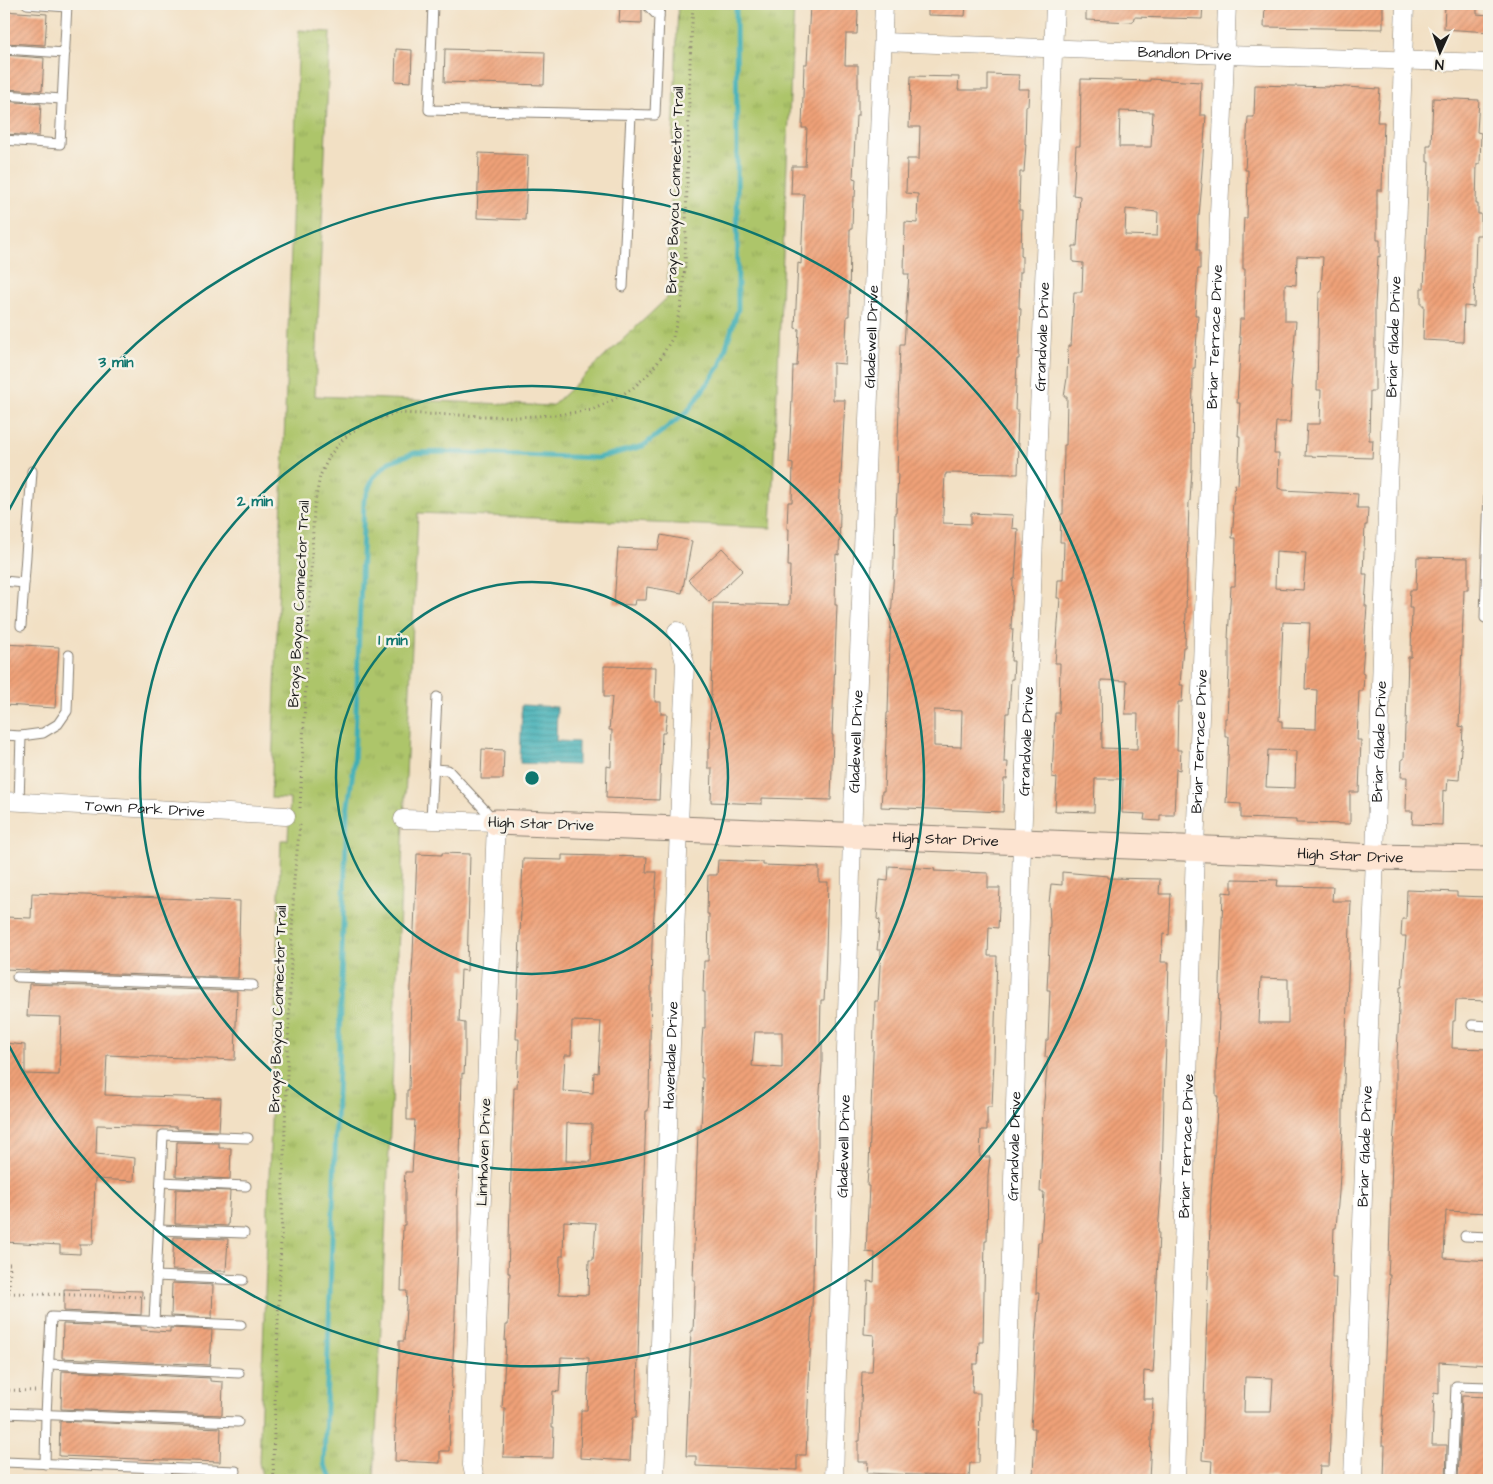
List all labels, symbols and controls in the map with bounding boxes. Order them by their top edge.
north arrow [1416,28,1466,78]
street label: Bandlon Drive [1137,41,1232,66]
text: N [1434,54,1444,74]
street label: Brays Bayou Connector Trail [661,86,690,294]
street label: Briar Terrace Drive [1201,264,1228,409]
street label: Briar Glade Drive [1381,276,1406,398]
street label: Grandvale Drive [1029,281,1055,392]
street label: Gladewell Drive [859,285,884,389]
text: 3 min [97,352,134,373]
text: 2 min [236,491,274,512]
street label: Brays Bayou Connector Trail [283,500,316,708]
text: 1 min [378,630,408,651]
street label: Briar Terrace Drive [1186,669,1212,814]
street label: Briar Glade Drive [1366,680,1392,803]
street label: Grandvale Drive [1013,686,1039,796]
street label: Gladewell Drive [843,689,868,793]
centre of rings [523,769,541,787]
street label: Town Park Drive [84,795,205,822]
street label: High Star Drive [487,812,594,837]
street label: High Star Drive [892,827,999,852]
street label: High Star Drive [1297,842,1404,868]
street label: Brays Bayou Connector Trail [264,905,293,1113]
street label: Havendale Drive [658,1001,683,1110]
street label: Briar Terrace Drive [1173,1074,1199,1219]
street label: Briar Glade Drive [1352,1085,1377,1207]
street label: Grandvale Drive [1002,1091,1026,1201]
street label: Gladewell Drive [831,1094,855,1198]
street label: Linnhaven Drive [472,1098,496,1206]

